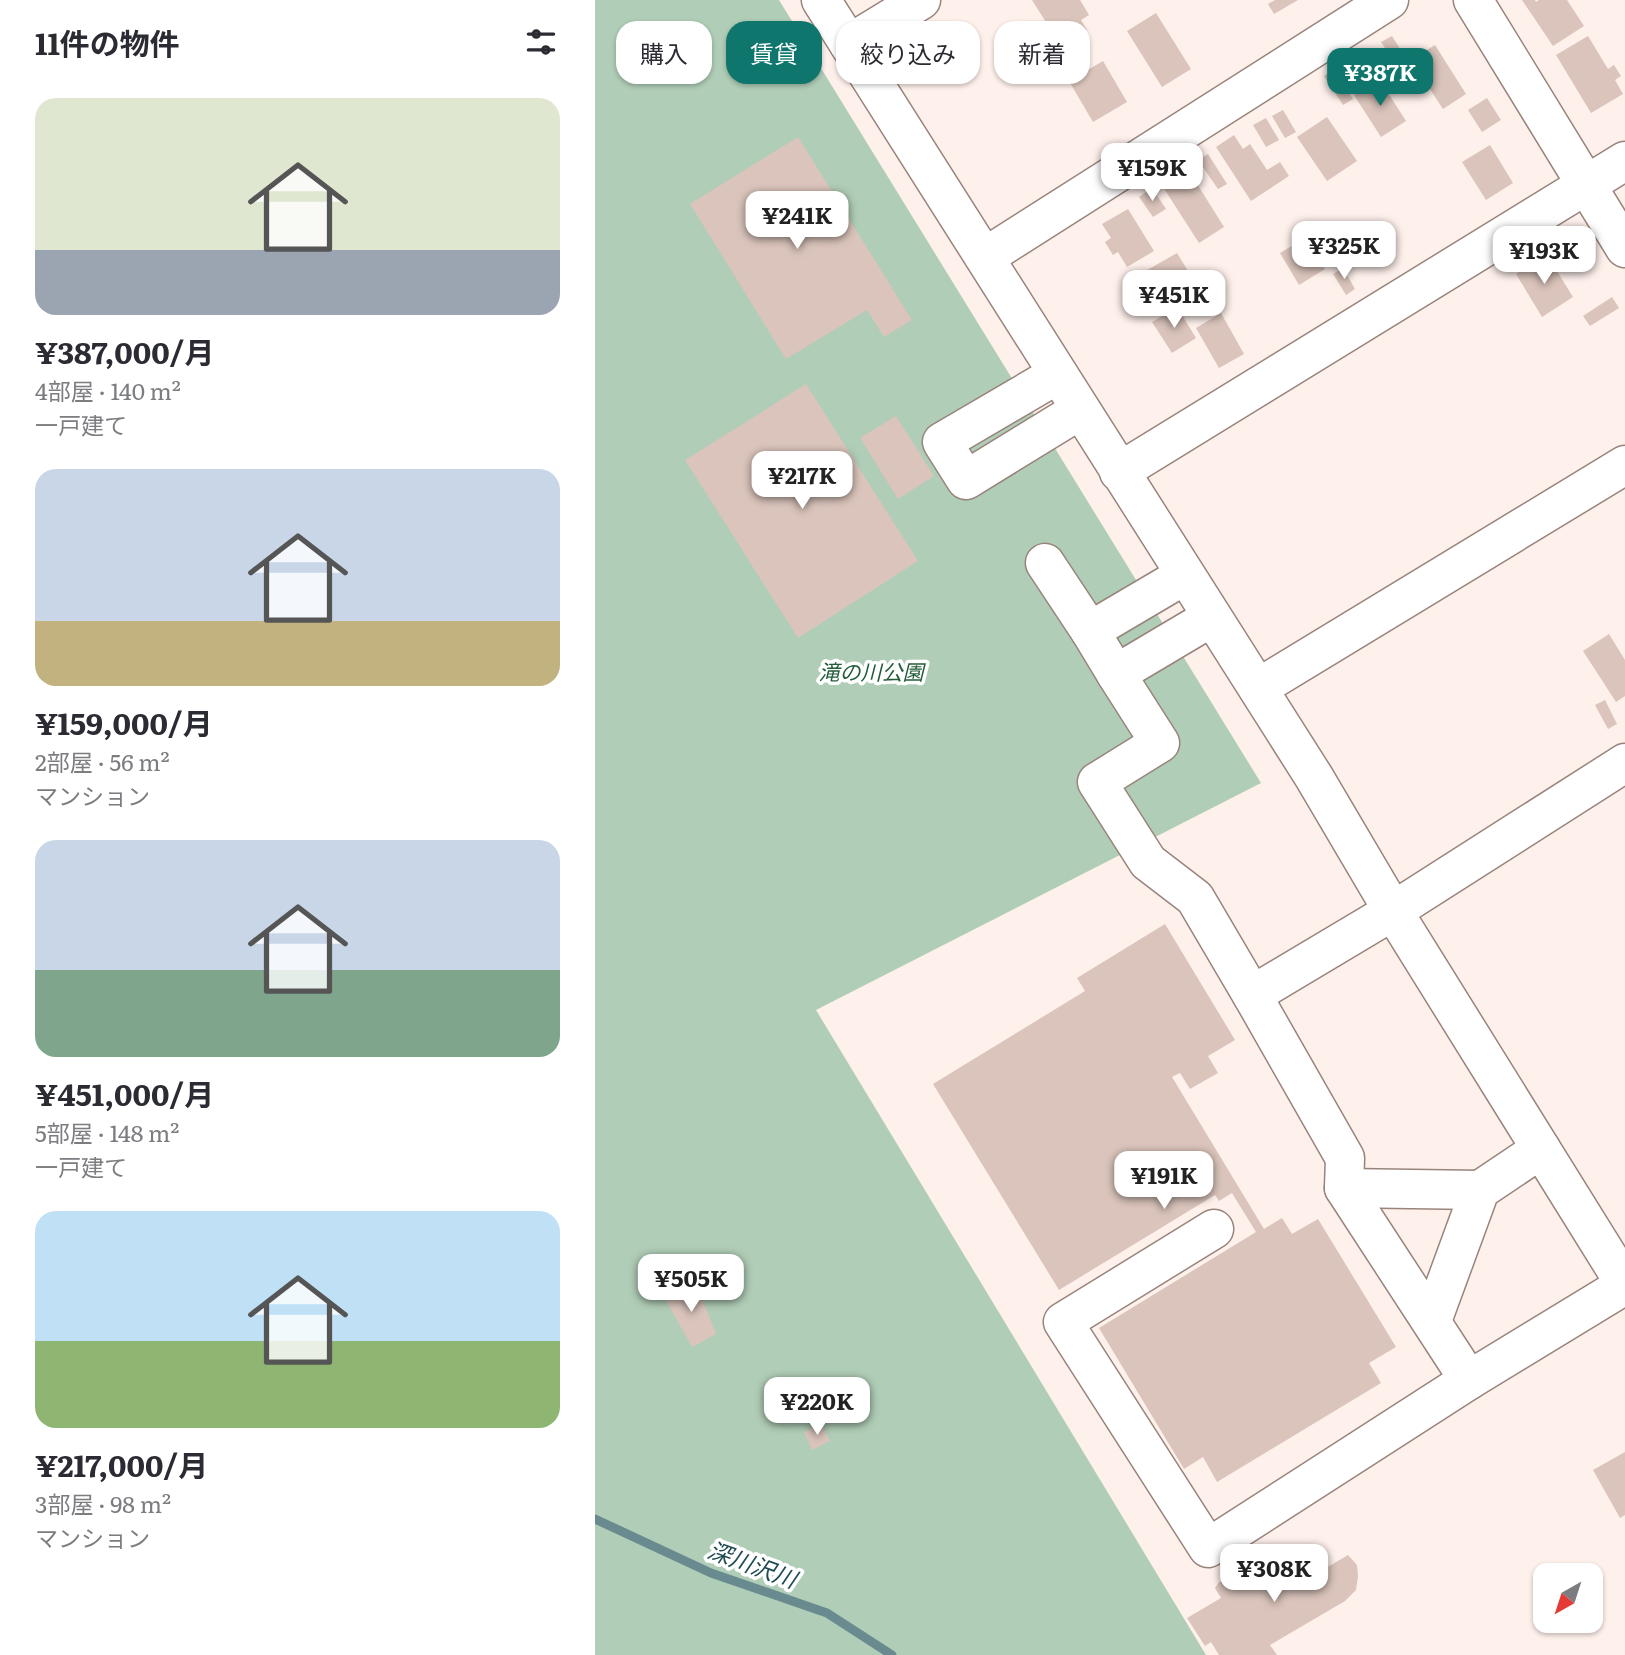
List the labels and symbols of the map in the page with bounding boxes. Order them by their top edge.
pin: ¥387K [1331,48,1429,108]
pin: ¥159K [1103,144,1201,203]
pin: ¥241K [748,191,846,251]
pin: ¥325K [1295,222,1393,281]
pin: ¥193K [1495,226,1593,286]
pin: ¥451K [1125,270,1223,330]
pin: ¥217K [753,452,851,511]
park label: 滝の川公園 [819,655,926,686]
pin: ¥191K [1115,1152,1213,1211]
pin: ¥505K [642,1254,740,1314]
pin: ¥220K [768,1378,866,1437]
water label: 深川沢川 [704,1531,805,1596]
pin: ¥308K [1225,1544,1323,1604]
north arrow [1533,1563,1603,1633]

